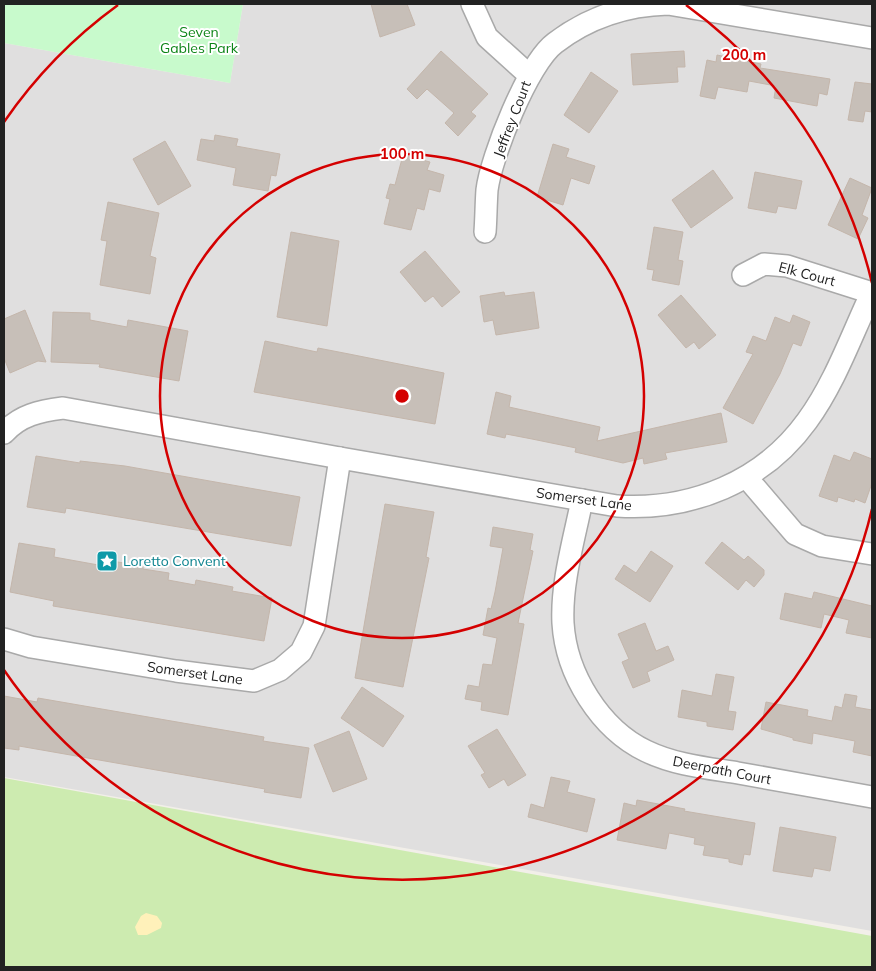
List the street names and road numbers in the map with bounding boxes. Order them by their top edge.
street label: Jeffrey Court [489,78,535,160]
street label: Elk Court [777,258,837,290]
street label: Somerset Lane [535,483,633,515]
street label: Somerset Lane [146,657,244,689]
street label: Deerpath Court [671,752,773,788]

